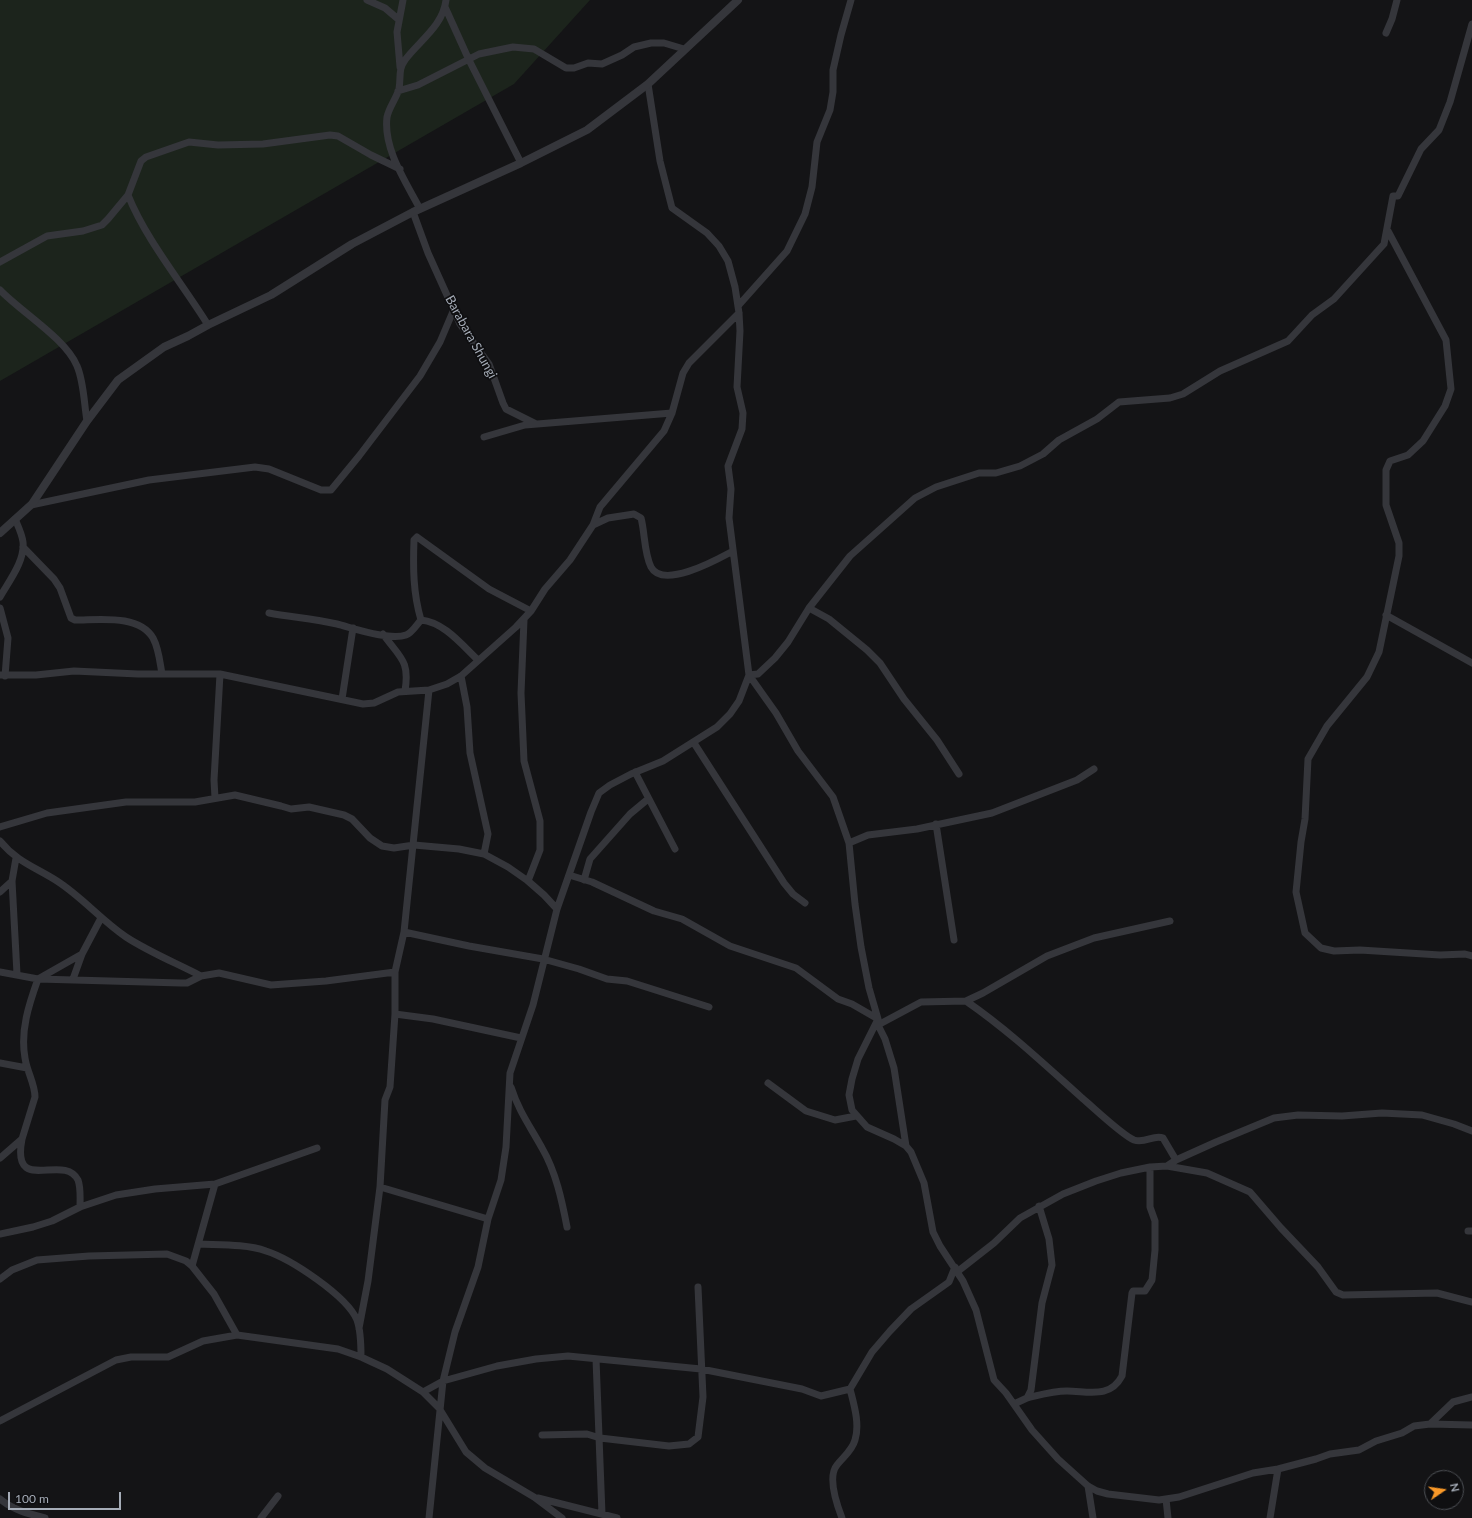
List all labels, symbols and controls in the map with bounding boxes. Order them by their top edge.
street label: Barabara Shungi [442,293,500,381]
north arrow [1424,1470,1464,1510]
text: N [1448,1482,1462,1493]
scale bar [10,1484,123,1510]
text: 100 m [15,1491,49,1506]

